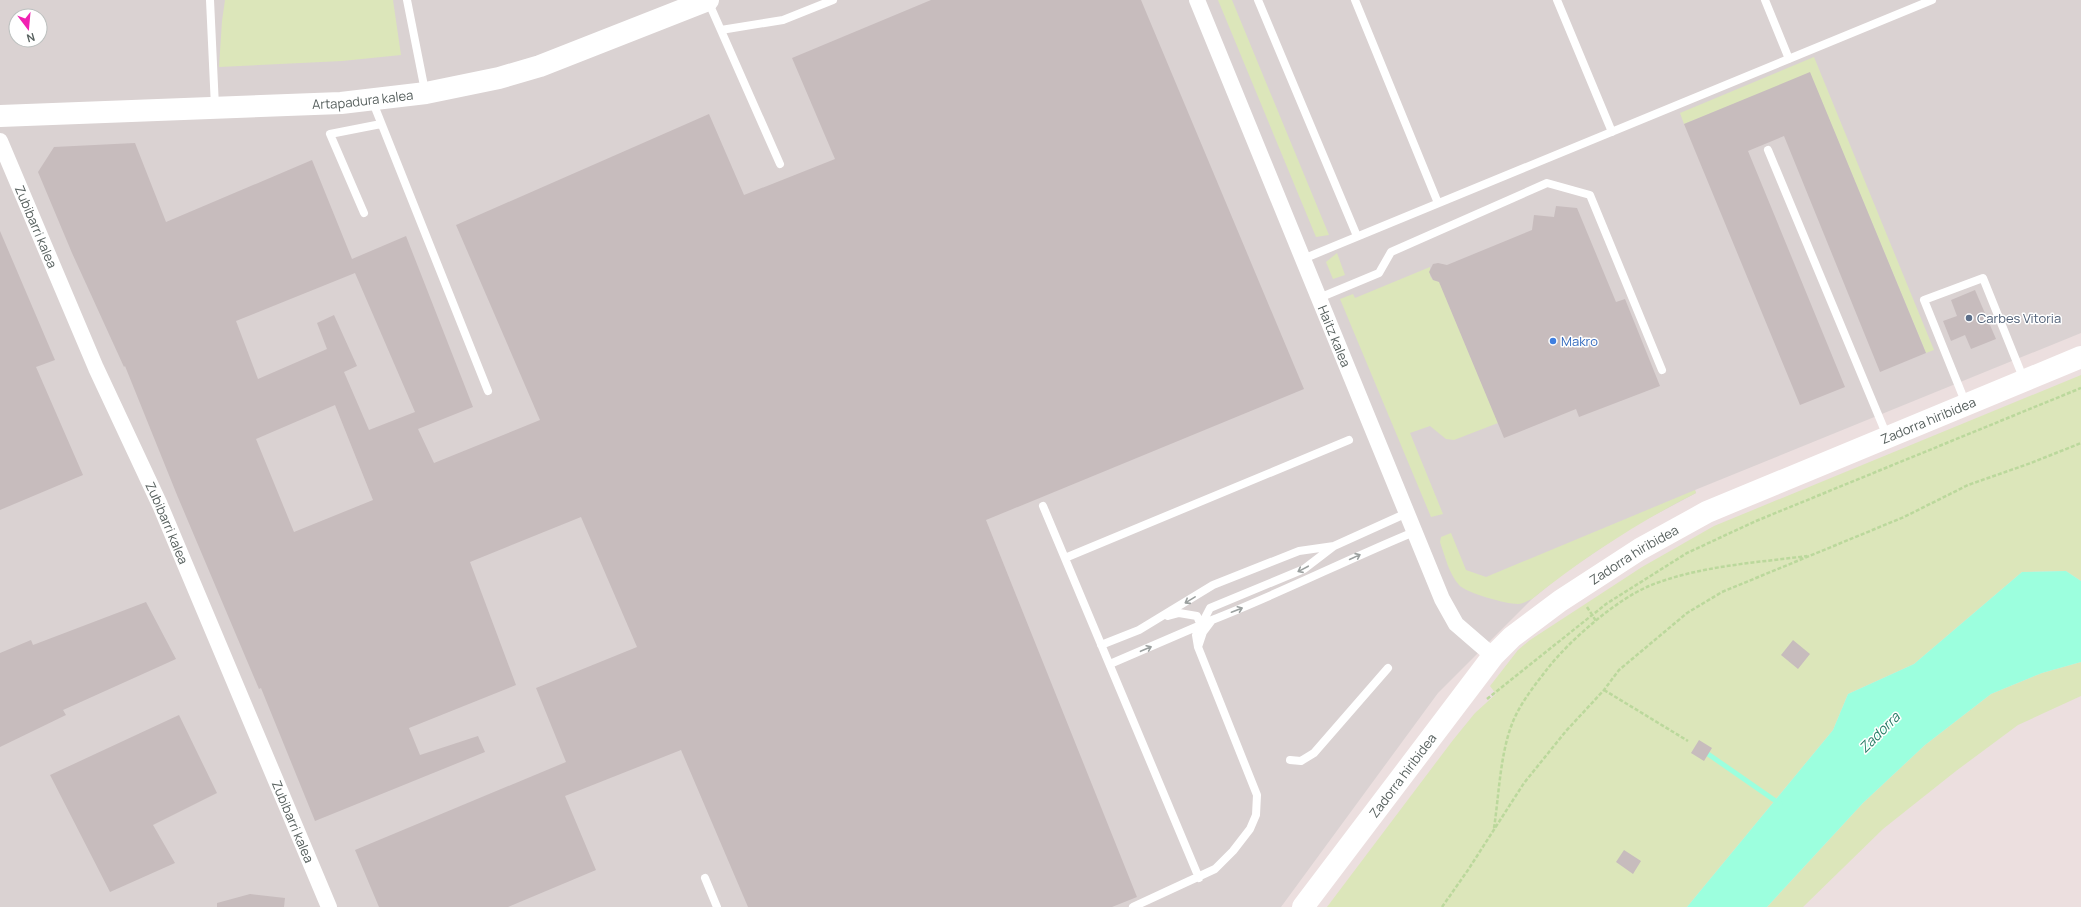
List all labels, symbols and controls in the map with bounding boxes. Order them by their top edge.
north arrow [8,8,48,48]
text: N [25,30,37,46]
street label: Artapadura kalea [312,86,414,113]
street label: Zubibarri kalea [11,183,62,271]
street label: Haitz kalea [1314,302,1355,370]
place label: Carbes Vitoria [1977,309,2061,327]
marker: Carbes Vitoria [1964,313,1974,323]
place label: Makro [1561,332,1598,350]
marker: Makro [1548,336,1558,346]
street label: Zadorra hiribidea [1878,393,1978,448]
street label: Zubibarri kalea [141,479,193,567]
street label: Zadorra hiribidea [1586,521,1682,589]
one-way arrow [1349,553,1361,560]
one-way arrow [1297,565,1309,573]
one-way arrow [1184,596,1196,604]
one-way arrow [1230,606,1242,614]
one-way arrow [1139,644,1151,652]
water label: Zadorra [1854,707,1904,757]
street label: Zadorra hiribidea [1365,730,1440,821]
street label: Zubibarri kalea [268,778,318,865]

